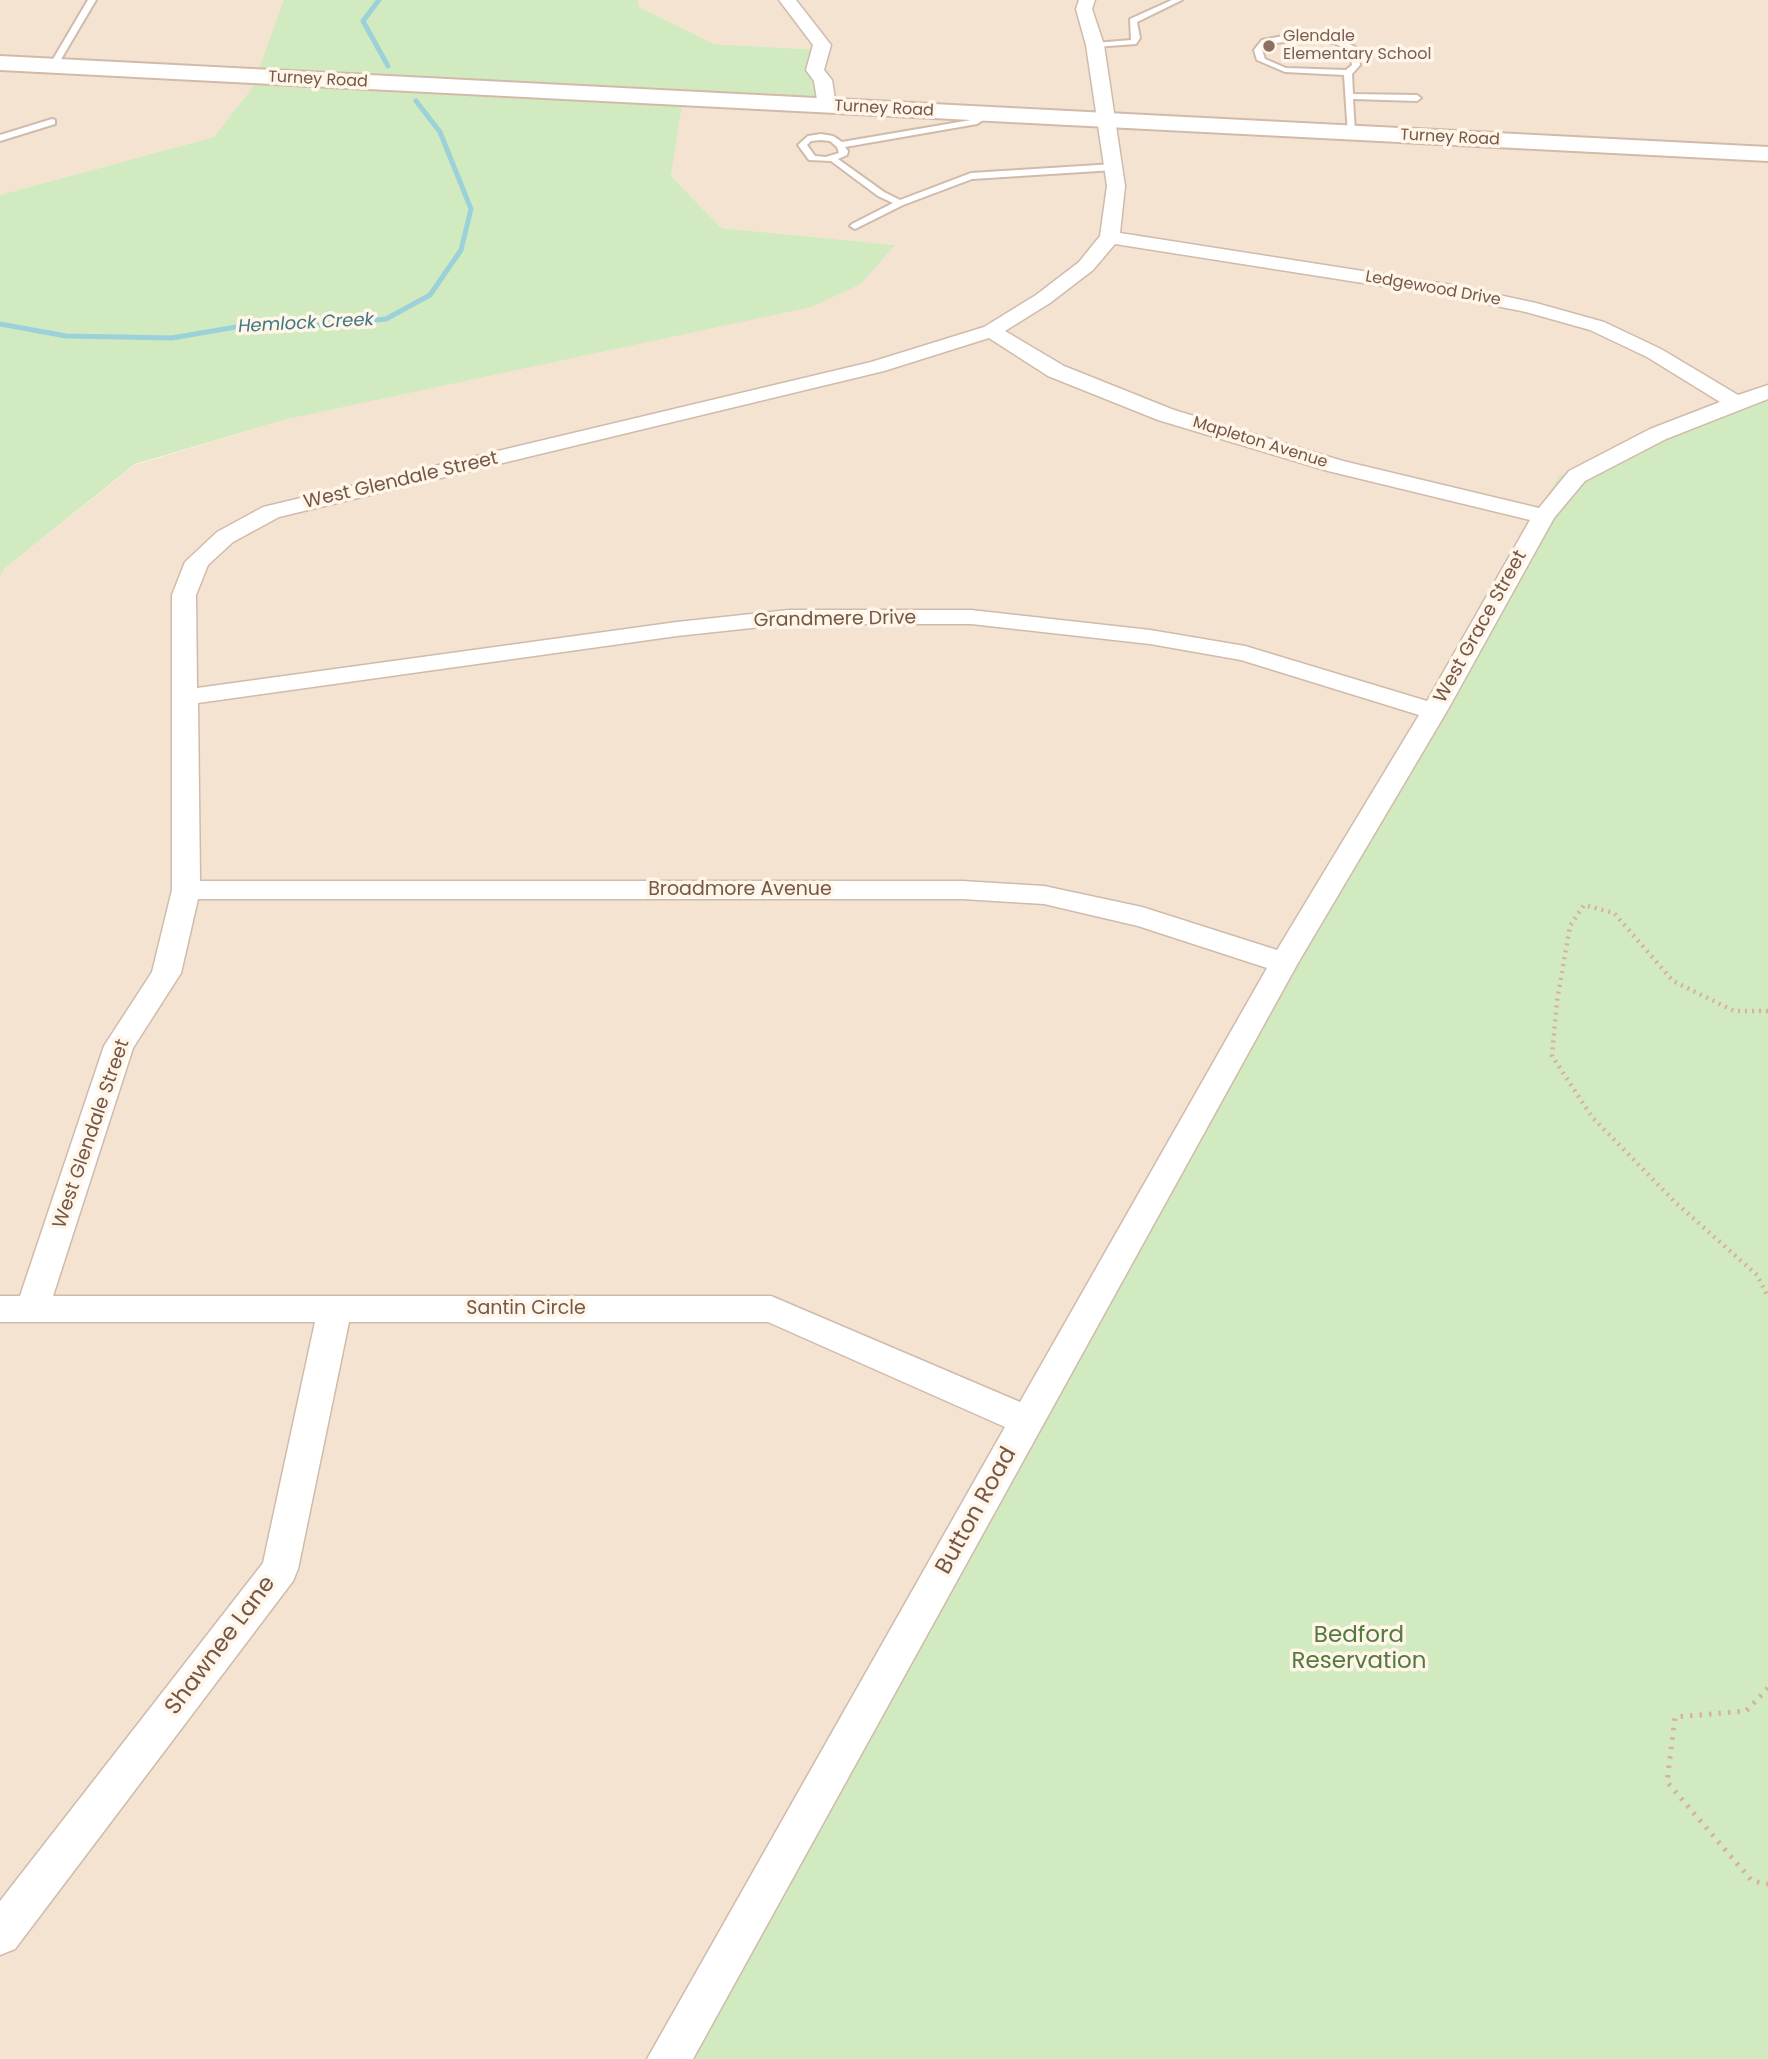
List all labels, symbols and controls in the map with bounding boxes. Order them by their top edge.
place label: Glendale Elementary School [1283,27,1431,65]
marker: Glendale Elementary School [1261,38,1277,54]
street label: Turney Road [268,68,368,92]
street label: Turney Road [834,97,934,121]
street label: Turney Road [1400,126,1500,150]
street label: Ledgewood Drive [1364,268,1502,310]
water label: Hemlock Creek [238,310,374,338]
street label: Mapleton Avenue [1190,413,1330,473]
street label: West Glendale Street [302,448,500,514]
street label: West Grace Street [1430,547,1532,707]
street label: Grandmere Drive [753,607,917,633]
street label: Broadmore Avenue [648,879,832,901]
street label: West Glendale Street [49,1036,135,1232]
street label: Santin Circle [466,1298,586,1320]
street label: Button Road [931,1443,1023,1579]
street label: Shawnee Lane [160,1571,282,1721]
park label: Bedford Reservation [1291,1622,1427,1676]

